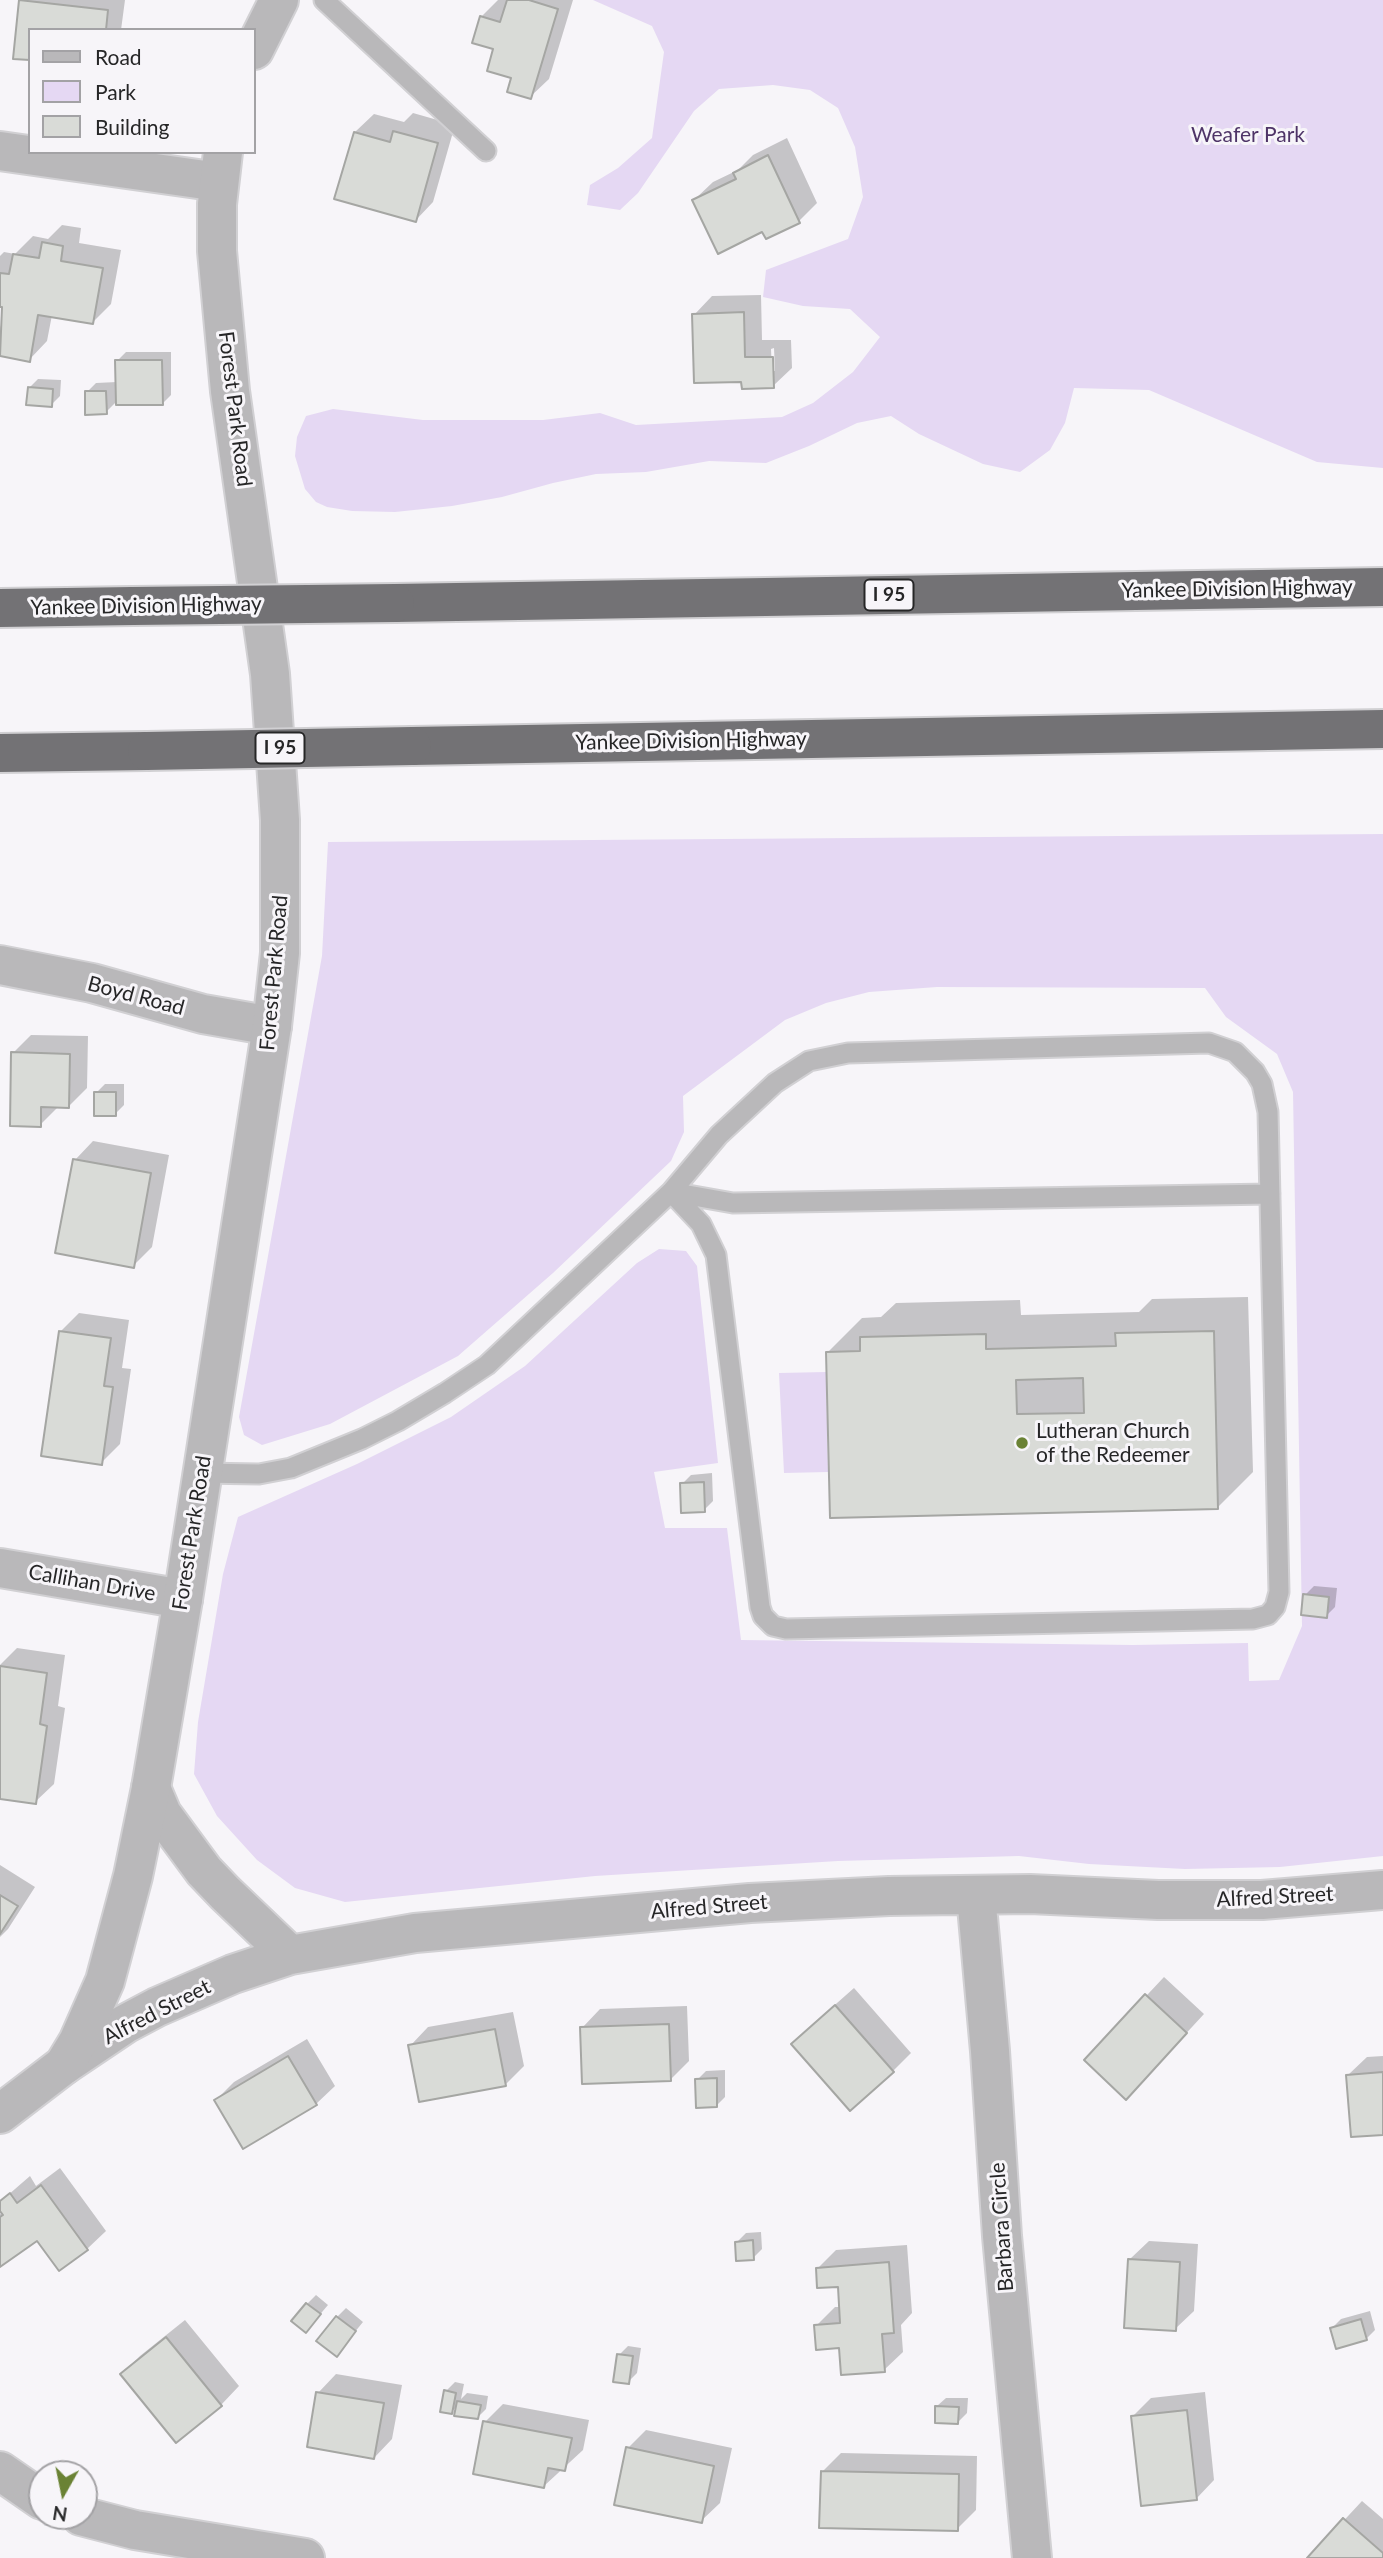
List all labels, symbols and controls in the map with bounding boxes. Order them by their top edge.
legend [28,28,256,154]
text: Road [95,44,142,69]
text: Park [95,79,136,104]
text: Building [95,114,170,139]
park label: Weafer Park [1191,122,1305,148]
street label: Forest Park Road [213,330,257,488]
street label: Yankee Division Highway [1121,574,1353,604]
road number: I 95 [864,580,914,610]
street label: Yankee Division Highway [30,591,262,621]
street label: Yankee Division Highway [575,726,807,756]
road number: I 95 [256,733,304,764]
street label: Forest Park Road [255,894,293,1052]
street label: Boyd Road [85,971,187,1021]
place label: Lutheran Church of the Redeemer [1036,1418,1190,1468]
marker: Lutheran Church of the Redeemer [1014,1435,1030,1451]
street label: Forest Park Road [167,1454,217,1612]
street label: Callihan Drive [26,1559,158,1607]
street label: Alfred Street [1216,1881,1334,1913]
street label: Alfred Street [650,1889,768,1925]
street label: Alfred Street [99,1974,215,2050]
street label: Barbara Circle [985,2162,1019,2292]
north arrow [28,2460,98,2530]
text: N [51,2502,69,2527]

